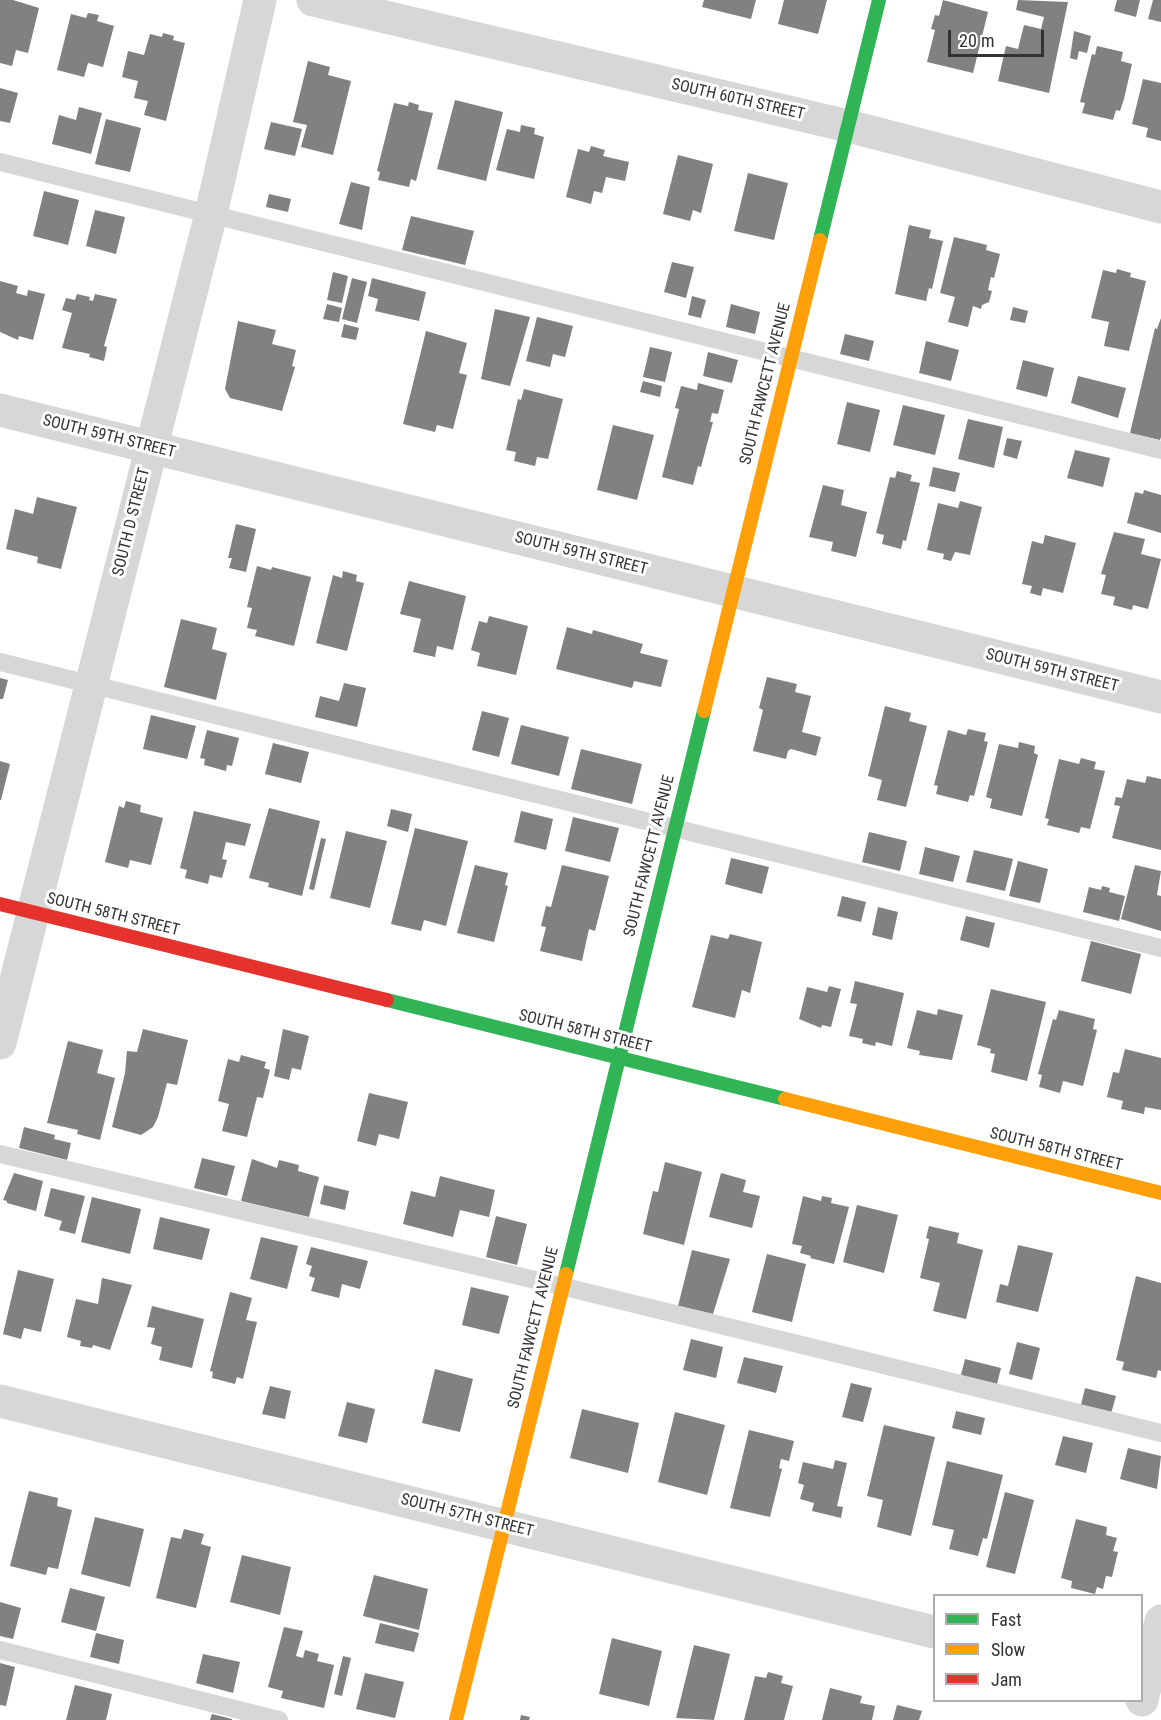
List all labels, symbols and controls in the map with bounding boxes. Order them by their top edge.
scale bar [951,18,1047,56]
text: 20 m [959,30,994,51]
street label: SOUTH 60TH STREET [670,75,806,125]
street label: SOUTH FAWCETT AVENUE [737,301,795,467]
street label: SOUTH 59TH STREET [41,411,177,463]
street label: SOUTH D STREET [109,466,155,578]
street label: SOUTH 59TH STREET [513,528,649,580]
street label: SOUTH 59TH STREET [984,645,1120,697]
street label: SOUTH FAWCETT AVENUE [621,773,679,939]
street label: SOUTH 58TH STREET [45,889,181,941]
street label: SOUTH 58TH STREET [517,1006,653,1058]
street label: SOUTH 58TH STREET [988,1124,1124,1176]
street label: SOUTH FAWCETT AVENUE [505,1245,563,1411]
street label: SOUTH 57TH STREET [399,1490,535,1542]
legend [933,1594,1143,1702]
text: Fast [991,1609,1022,1630]
text: Slow [991,1639,1025,1660]
text: Jam [991,1669,1022,1690]

